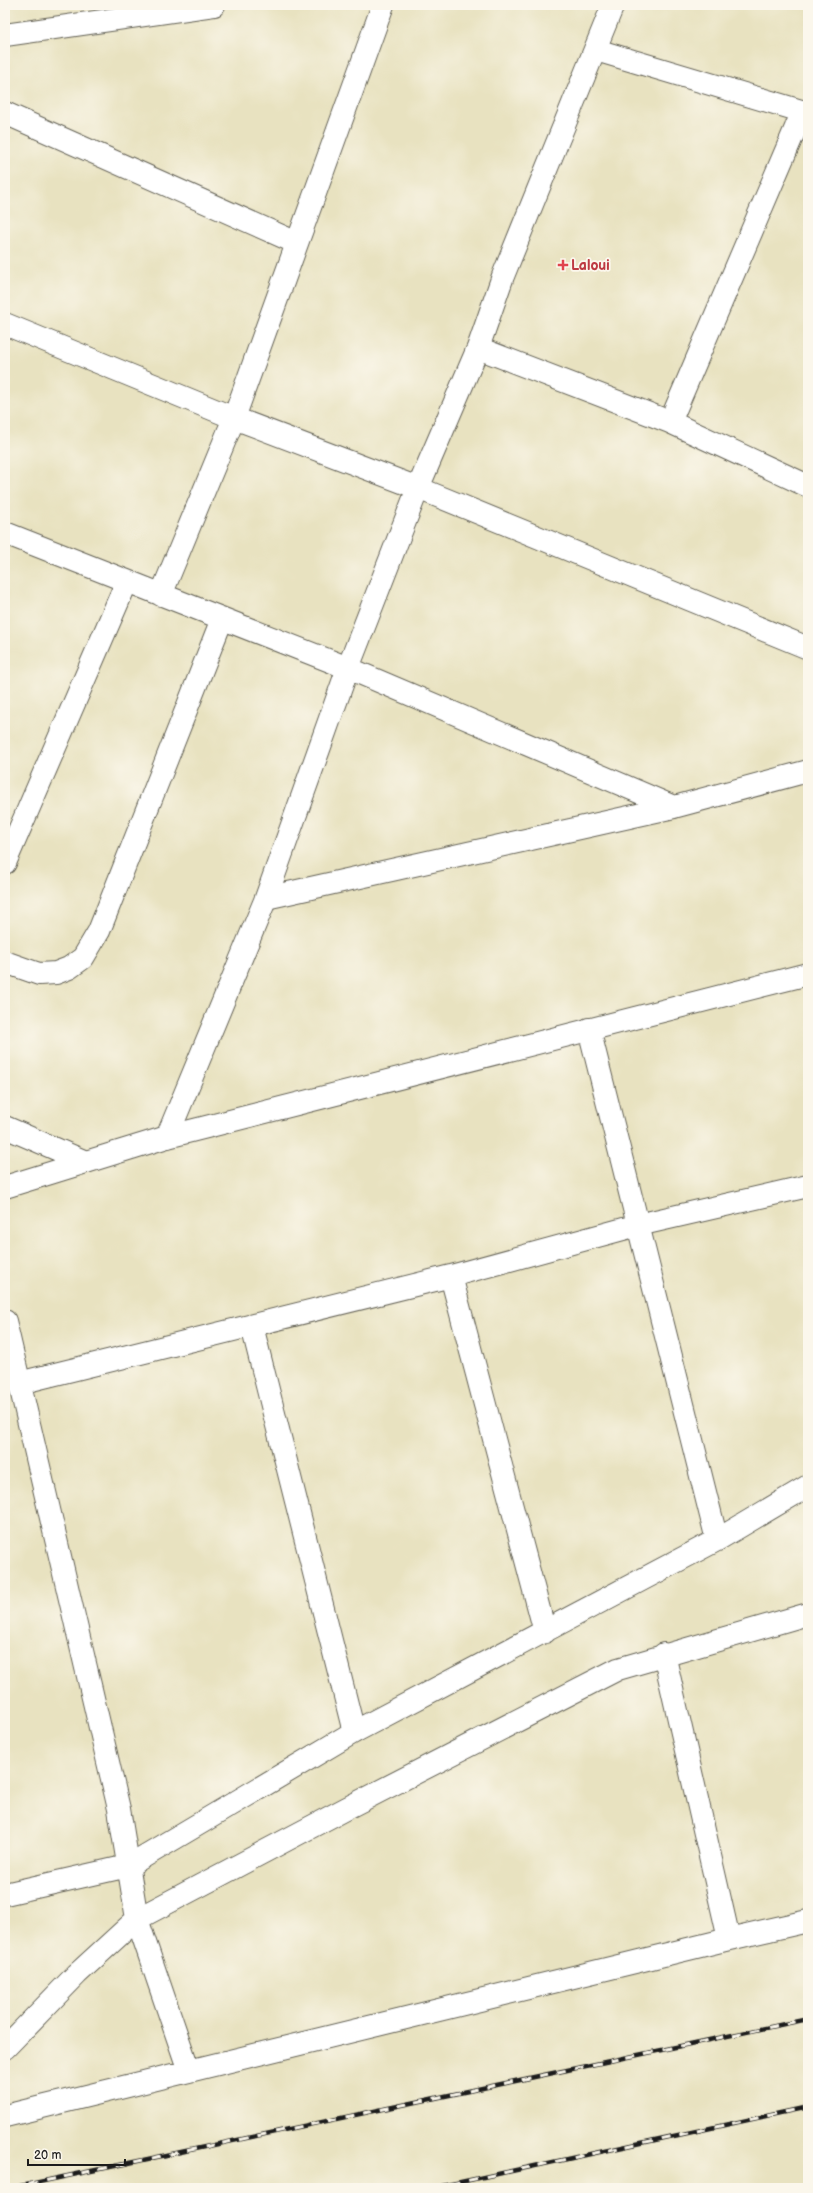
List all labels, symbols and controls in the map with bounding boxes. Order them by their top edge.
place label: Laloui [571,257,610,274]
marker: Laloui [558,260,568,270]
scale bar [28,2141,125,2167]
text: 20 m [34,2148,61,2163]

